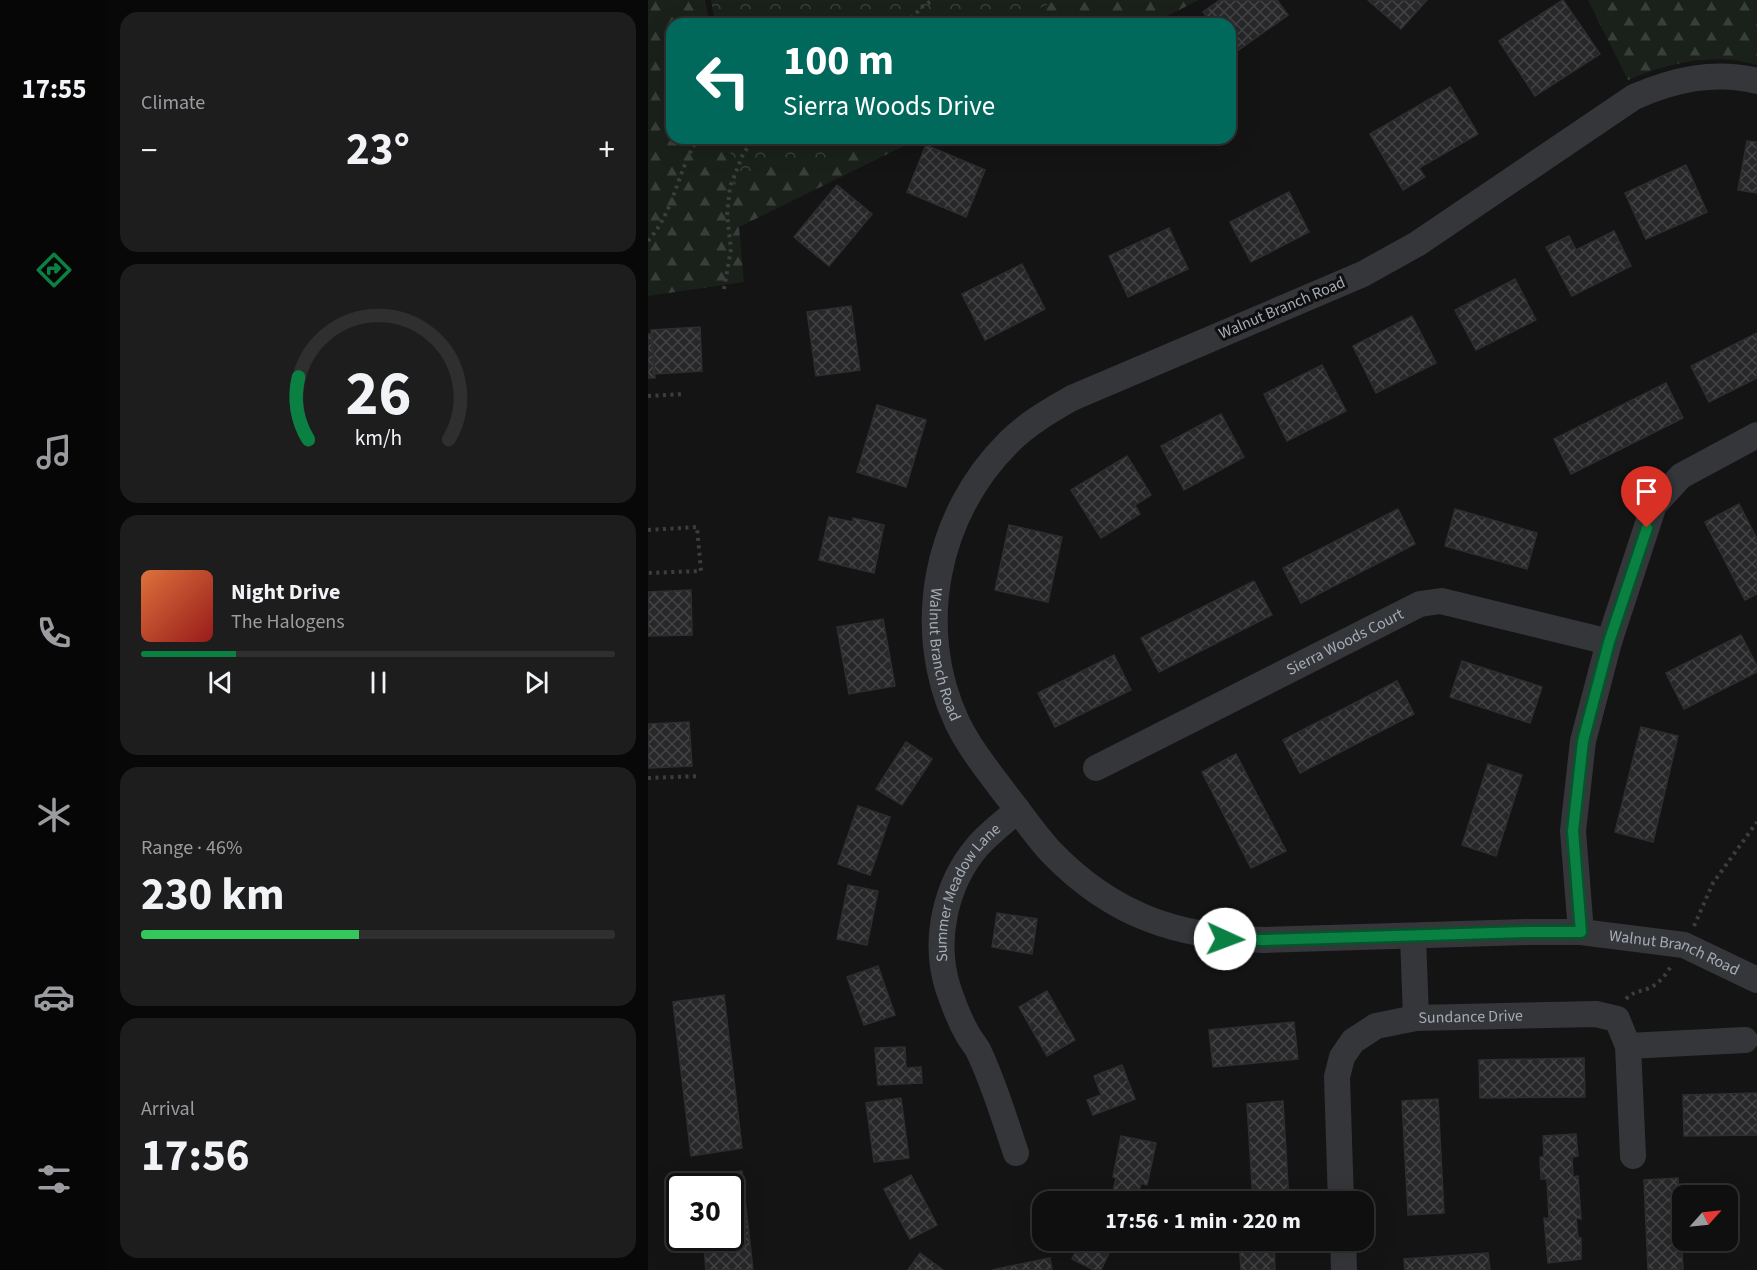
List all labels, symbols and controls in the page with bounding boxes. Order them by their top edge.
text: 100 m [783,31,894,91]
icon: left [684,42,762,120]
text: 17:55 [21,70,87,109]
text: Sierra Woods Drive [783,87,995,126]
text: Climate [141,89,205,117]
text: 23° [346,118,410,182]
text: − [141,127,157,174]
text: + [599,127,615,174]
icon: directions [33,249,75,291]
street label: Walnut Branch Road [1215,271,1349,345]
text: 26 [345,351,411,440]
text: km/h [354,424,402,455]
icon: music [33,431,75,473]
pin [1621,466,1672,528]
icon: arrive [1630,475,1663,508]
text: Night Drive [231,576,340,608]
street label: Walnut Branch Road [924,586,966,725]
street label: Sierra Woods Court [1283,603,1408,681]
text: The Halogens [231,608,345,636]
icon: phone [33,612,75,654]
icon: previous [204,666,237,699]
icon: pause [362,666,395,699]
icon: next [520,666,553,699]
icon: climate [33,794,75,836]
street label: Summer Meadow Lane [930,818,1005,963]
text: Range · 46% [141,834,242,862]
text: 230 km [141,863,285,927]
position arrow [1193,907,1257,971]
street label: Walnut Branch Road [1608,925,1743,981]
icon: car [33,976,75,1018]
street label: Sundance Drive [1418,1005,1523,1029]
text: Arrival [141,1095,195,1123]
text: 17:56 [141,1124,250,1188]
icon: filters [33,1158,75,1200]
speed limit sign: 30 [666,1173,744,1251]
north arrow [1672,1185,1738,1251]
map controls [1672,1185,1738,1251]
text: 17:56 · 1 min · 220 m [1105,1205,1301,1237]

